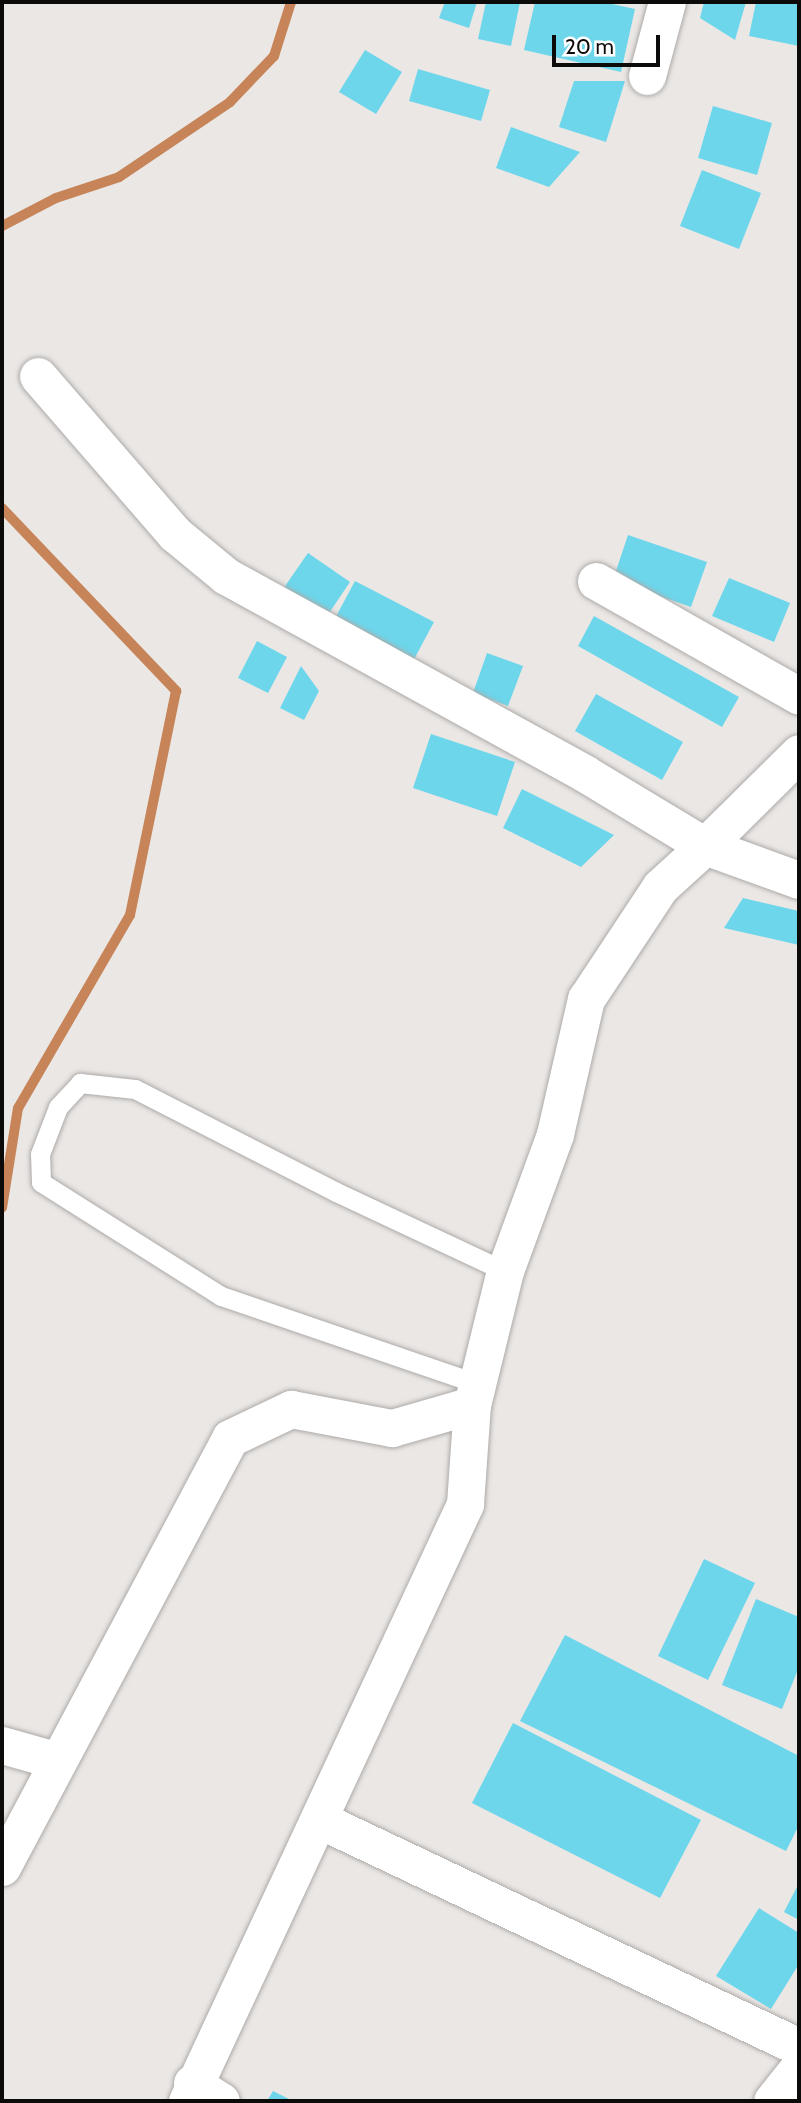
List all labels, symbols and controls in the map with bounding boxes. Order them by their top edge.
scale bar [556,21,664,65]
text: 20 m [565,34,614,59]

